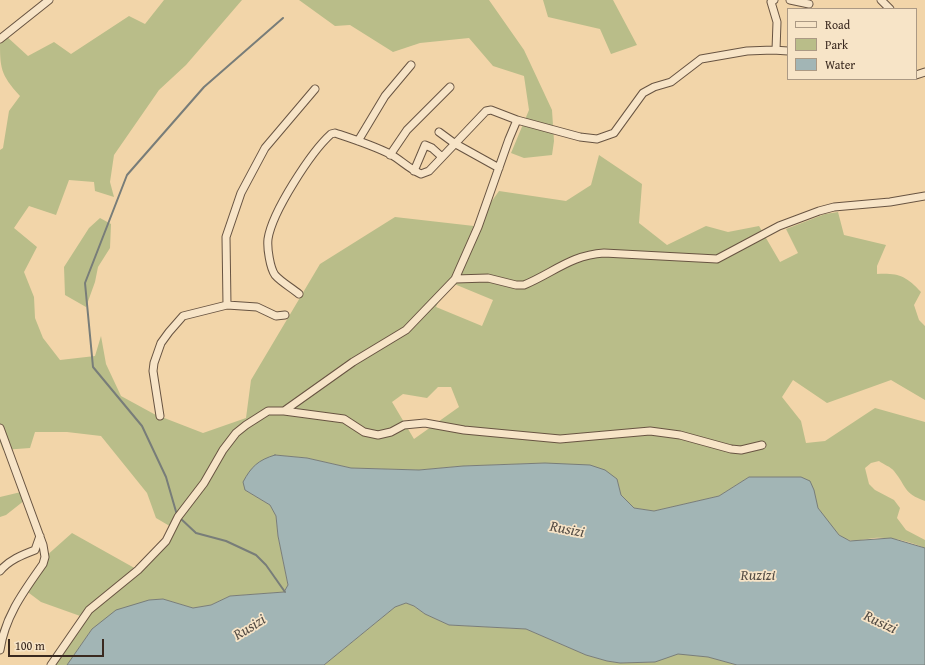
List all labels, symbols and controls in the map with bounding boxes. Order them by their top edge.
legend [787,8,917,80]
text: Road [825,16,850,33]
text: Park [825,36,848,53]
text: Water [825,56,855,73]
water label: Rusizi [548,518,586,542]
water label: Ruzizi [741,567,775,585]
water label: Rusizi [861,608,899,638]
water label: Rusizi [231,611,269,645]
scale bar [10,631,106,657]
text: 100 m [15,637,45,654]

